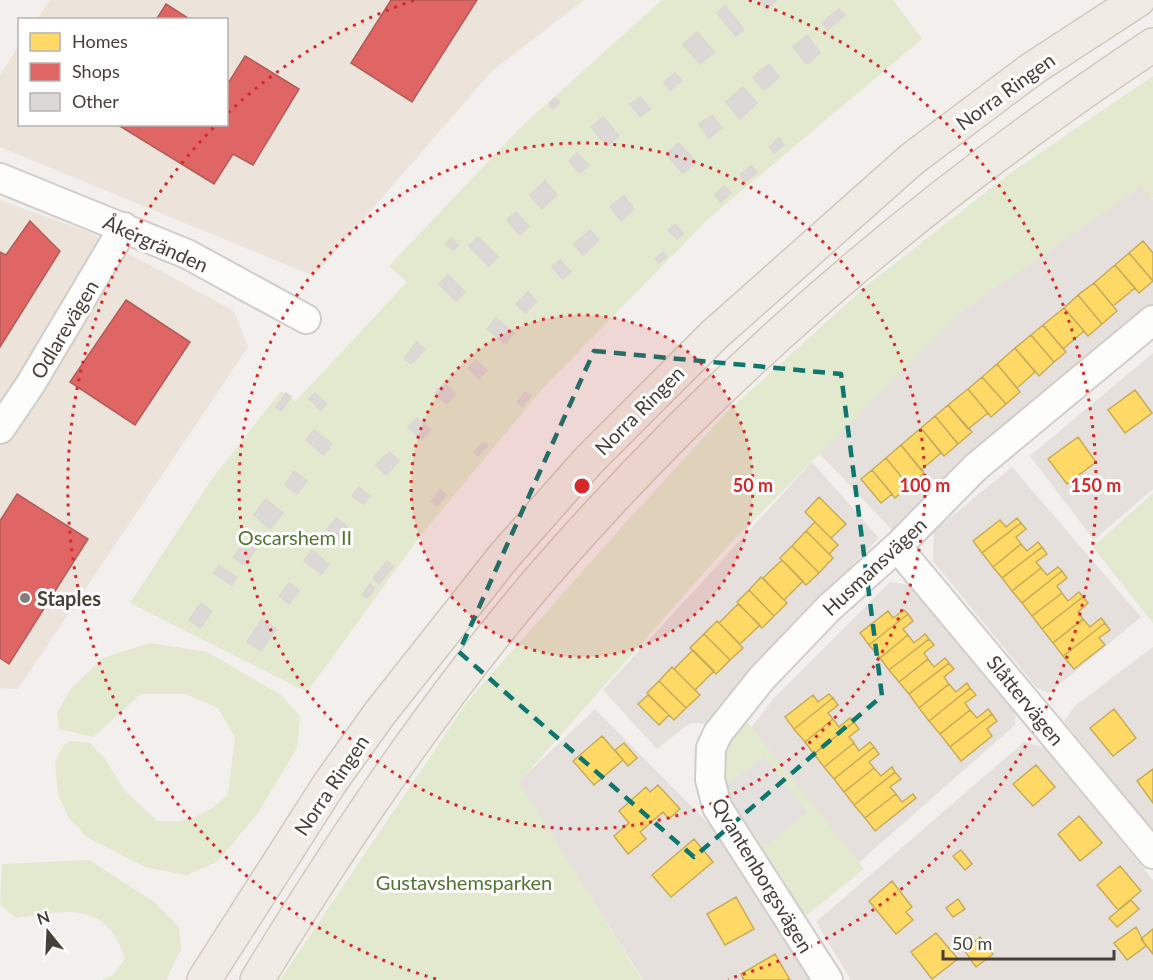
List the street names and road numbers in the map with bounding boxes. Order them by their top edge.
street label: Norra Ringen [951,47,1059,135]
street label: Åkergränden [100,209,212,277]
street label: Odlarevägen [25,275,103,383]
street label: Norra Ringen [589,360,689,460]
street label: Husmansvägen [817,512,931,620]
street label: Slåttervägen [982,650,1070,750]
street label: Norra Ringen [289,730,373,840]
street label: Qvantenborgsvägen [707,793,819,957]

